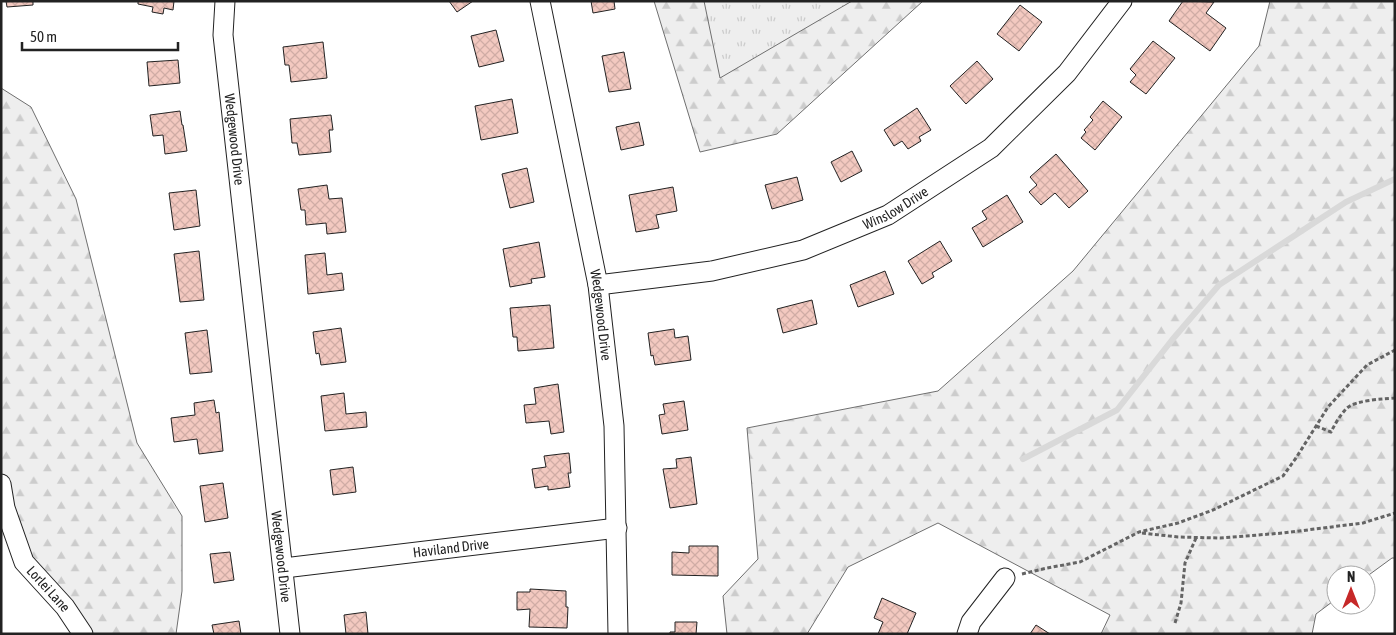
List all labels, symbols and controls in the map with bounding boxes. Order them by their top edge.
scale bar [22,20,179,52]
text: 50 m [30,28,57,45]
street label: Wedgewood Drive [222,93,248,186]
street label: Winslow Drive [860,183,931,232]
street label: Wedgewood Drive [587,268,615,361]
street label: Wedgewood Drive [268,510,294,603]
street label: Haviland Drive [412,535,490,560]
street label: Lorlei Lane [24,563,74,615]
north arrow [1326,565,1376,615]
text: N [1347,569,1355,585]

